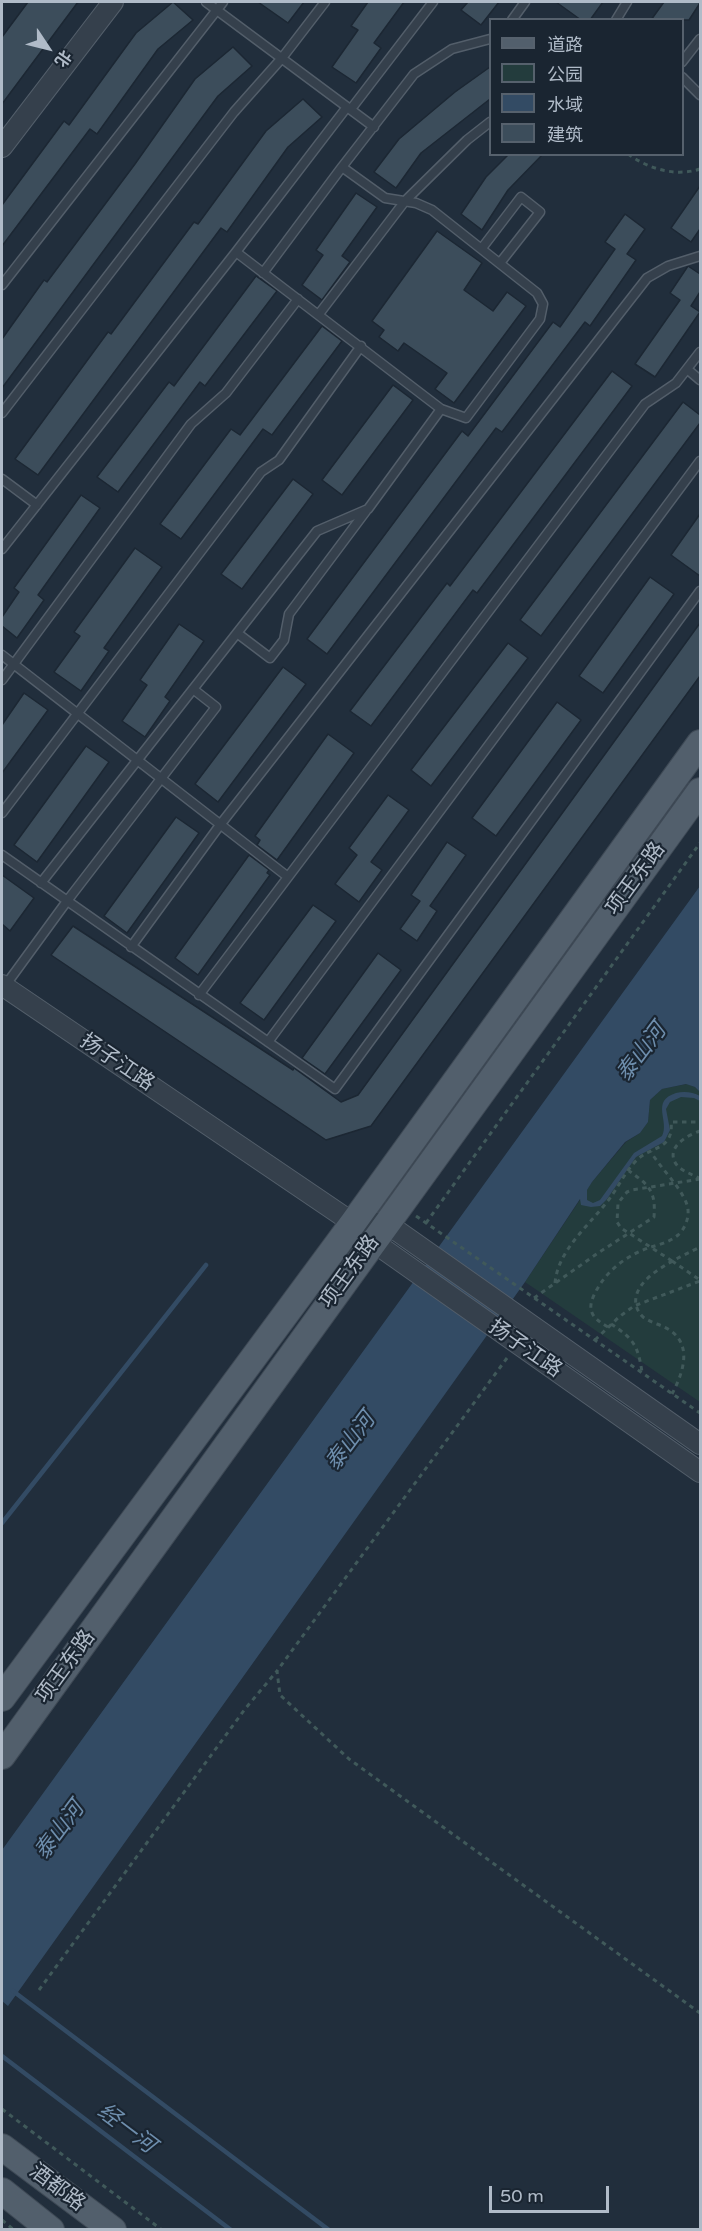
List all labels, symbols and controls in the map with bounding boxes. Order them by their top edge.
north arrow [18,18,78,78]
legend [489,18,684,156]
text: 道路 [547,34,583,56]
text: 北 [50,46,76,71]
text: 公园 [547,64,583,86]
text: 水域 [547,94,583,116]
text: 建筑 [547,124,583,146]
street label: 项王东路 [601,838,671,920]
water label: 泰山河 [612,1019,672,1087]
street label: 扬子江路 [75,1029,159,1097]
street label: 项王东路 [315,1231,385,1313]
street label: 扬子江路 [483,1315,567,1383]
water label: 泰山河 [321,1408,381,1476]
street label: 项王东路 [31,1626,101,1708]
water label: 泰山河 [30,1797,90,1865]
water label: 经一河 [92,2099,160,2159]
street label: 酒都路 [24,2159,90,2217]
scale bar [492,2174,612,2212]
text: 50 m [500,2185,544,2207]

